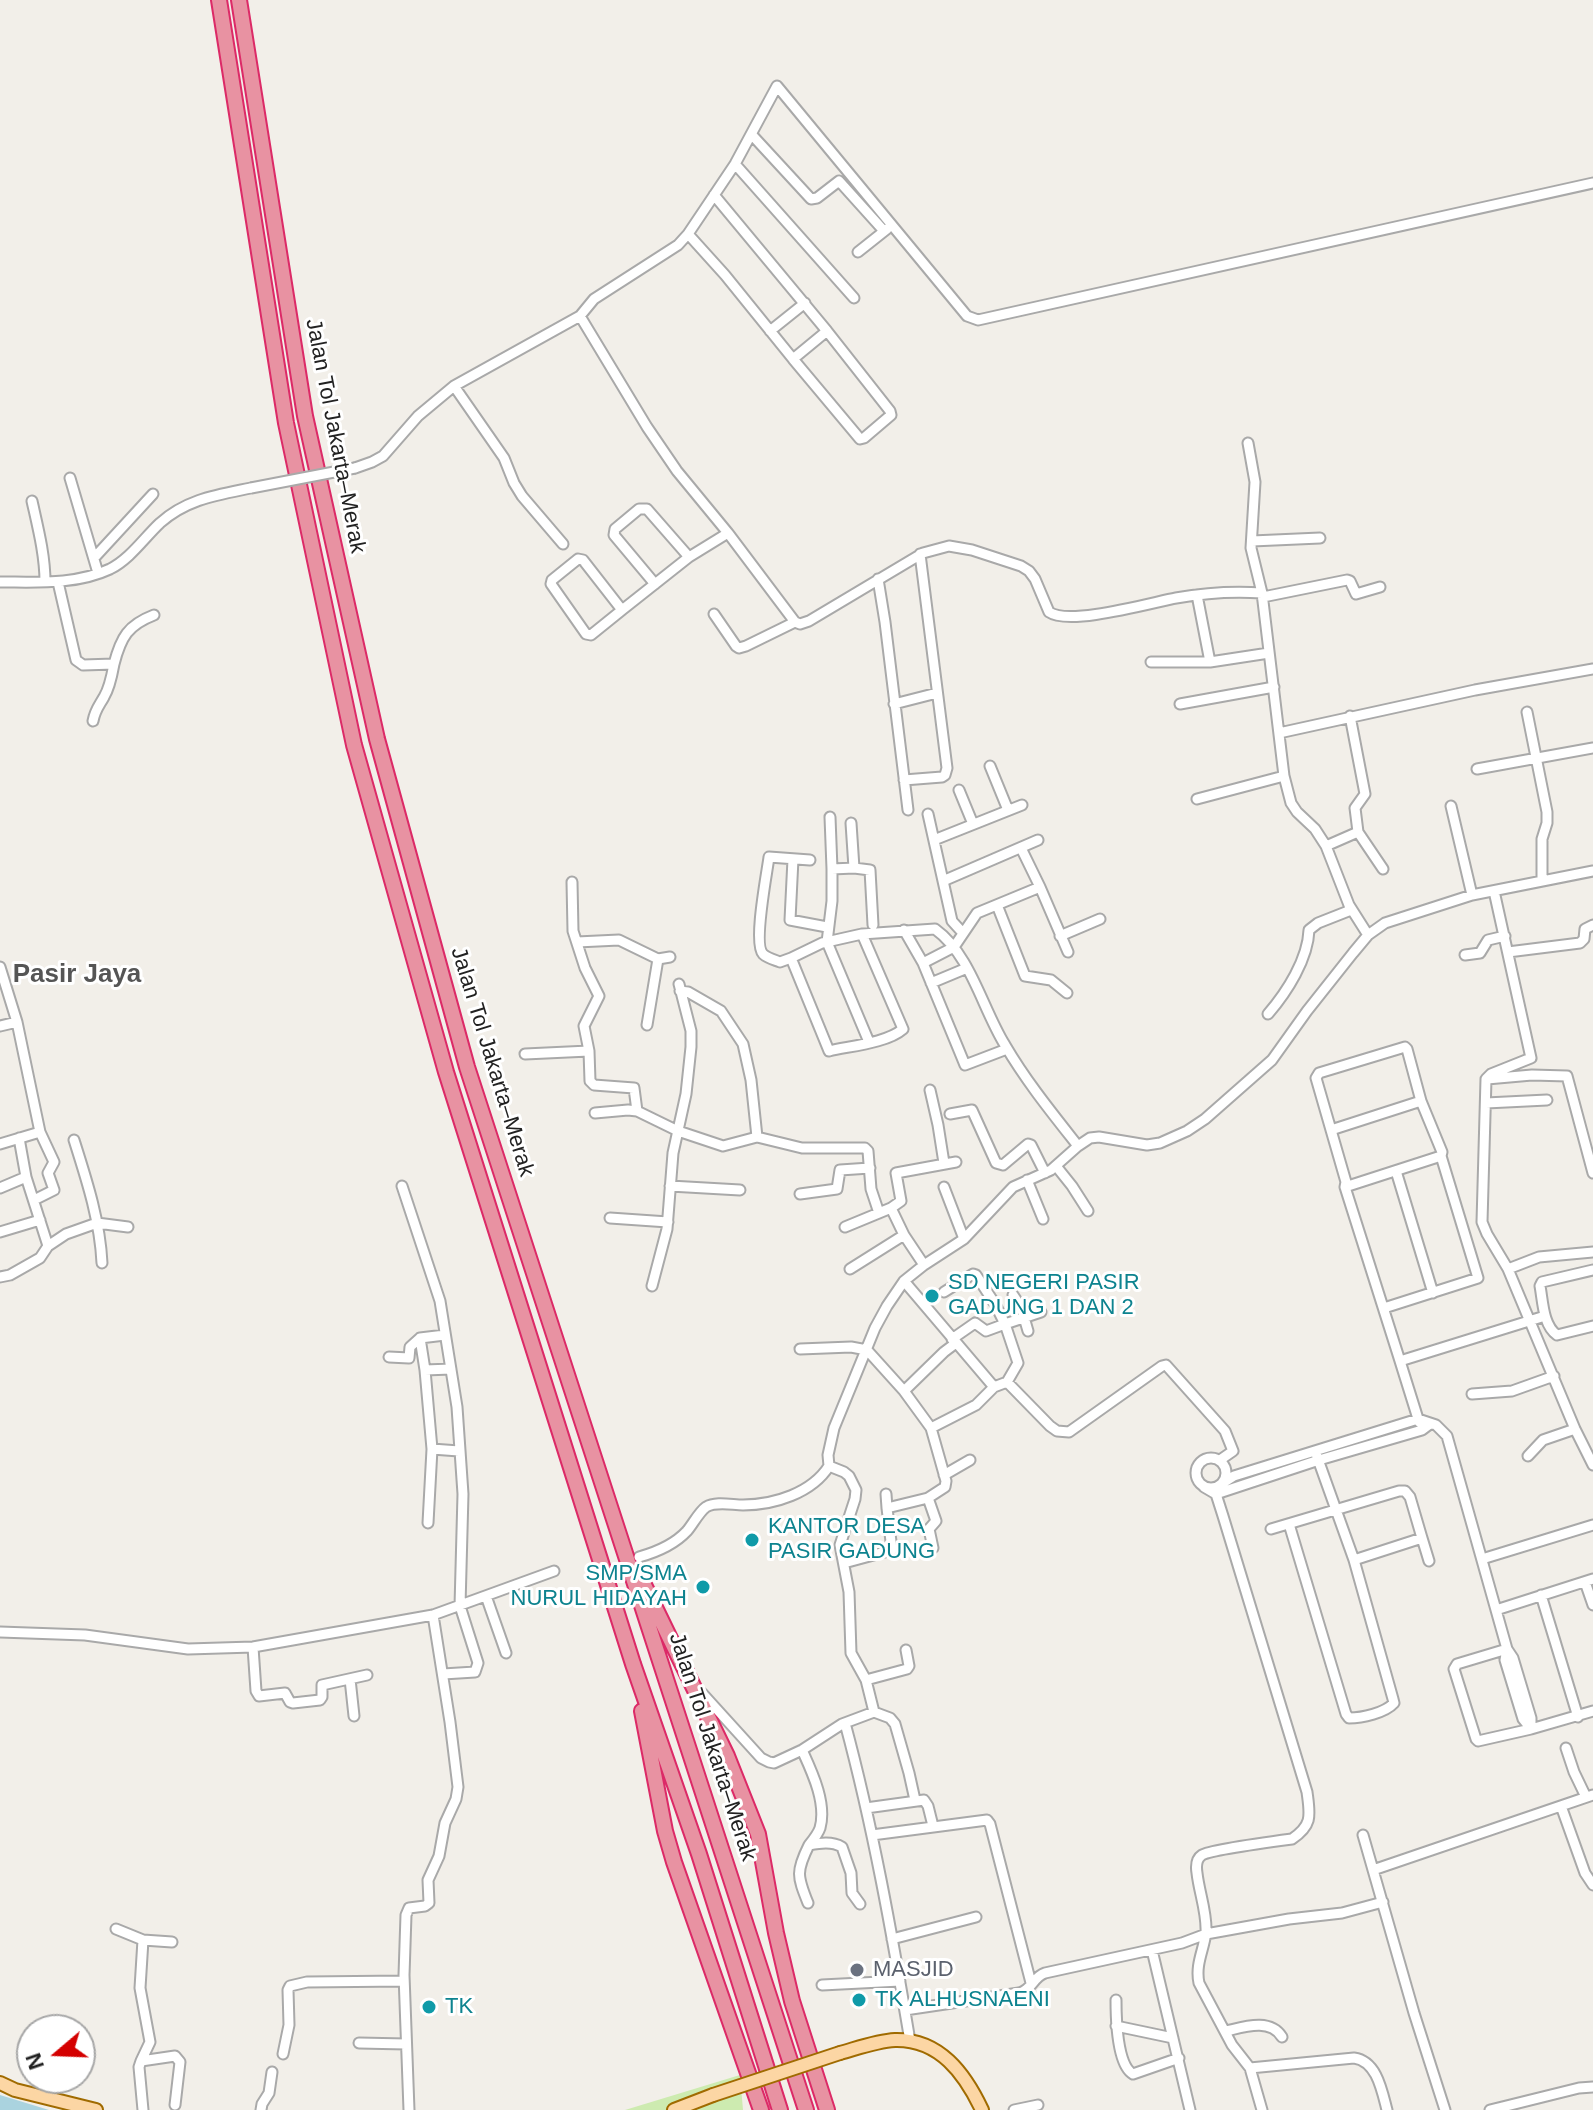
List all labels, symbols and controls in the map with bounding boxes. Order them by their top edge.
street label: Jalan Tol Jakarta–Merak [299,316,371,556]
street label: Jalan Tol Jakarta–Merak [445,944,539,1180]
district label: Pasir Jaya [13,959,141,991]
place label: SD NEGERI PASIR GADUNG 1 DAN 2 [948,1270,1140,1322]
marker: SD NEGERI PASIR GADUNG 1 DAN 2 [923,1287,941,1305]
place label: KANTOR DESA PASIR GADUNG [768,1514,935,1566]
marker: KANTOR DESA PASIR GADUNG [743,1531,761,1549]
place label: SMP/SMA NURUL HIDAYAH [511,1561,687,1612]
marker: SMP/SMA NURUL HIDAYAH [694,1578,712,1596]
street label: Jalan Tol Jakarta–Merak [663,1630,761,1864]
place label: MASJID [873,1957,954,1983]
marker: MASJID [848,1961,866,1979]
place label: TK ALHUSNAENI [875,1987,1050,2013]
marker: TK ALHUSNAENI [850,1991,868,2009]
place label: TK [445,1994,473,2020]
marker: TK [420,1998,438,2016]
north arrow [16,2014,96,2094]
text: N [20,2050,49,2073]

